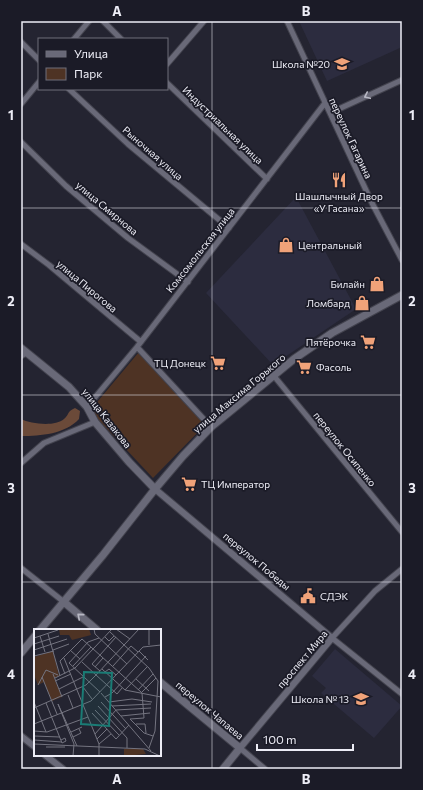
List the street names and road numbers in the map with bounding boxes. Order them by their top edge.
street label: Индустриальная улица [180,84,266,166]
street label: переулок Гагарина [327,96,375,180]
street label: Рыночная улица [120,124,186,182]
street label: улица Смирнова [74,179,140,237]
street label: Комсомольская улица [163,205,237,295]
street label: улица Пирогова [54,257,120,315]
street label: улица Максима Горького [190,351,288,435]
street label: улица Казакова [80,386,134,450]
street label: переулок Осипенко [311,409,379,489]
street label: переулок Победы [221,530,293,592]
street label: проспект Мира [274,628,330,690]
street label: переулок Чапаева [174,678,246,742]

